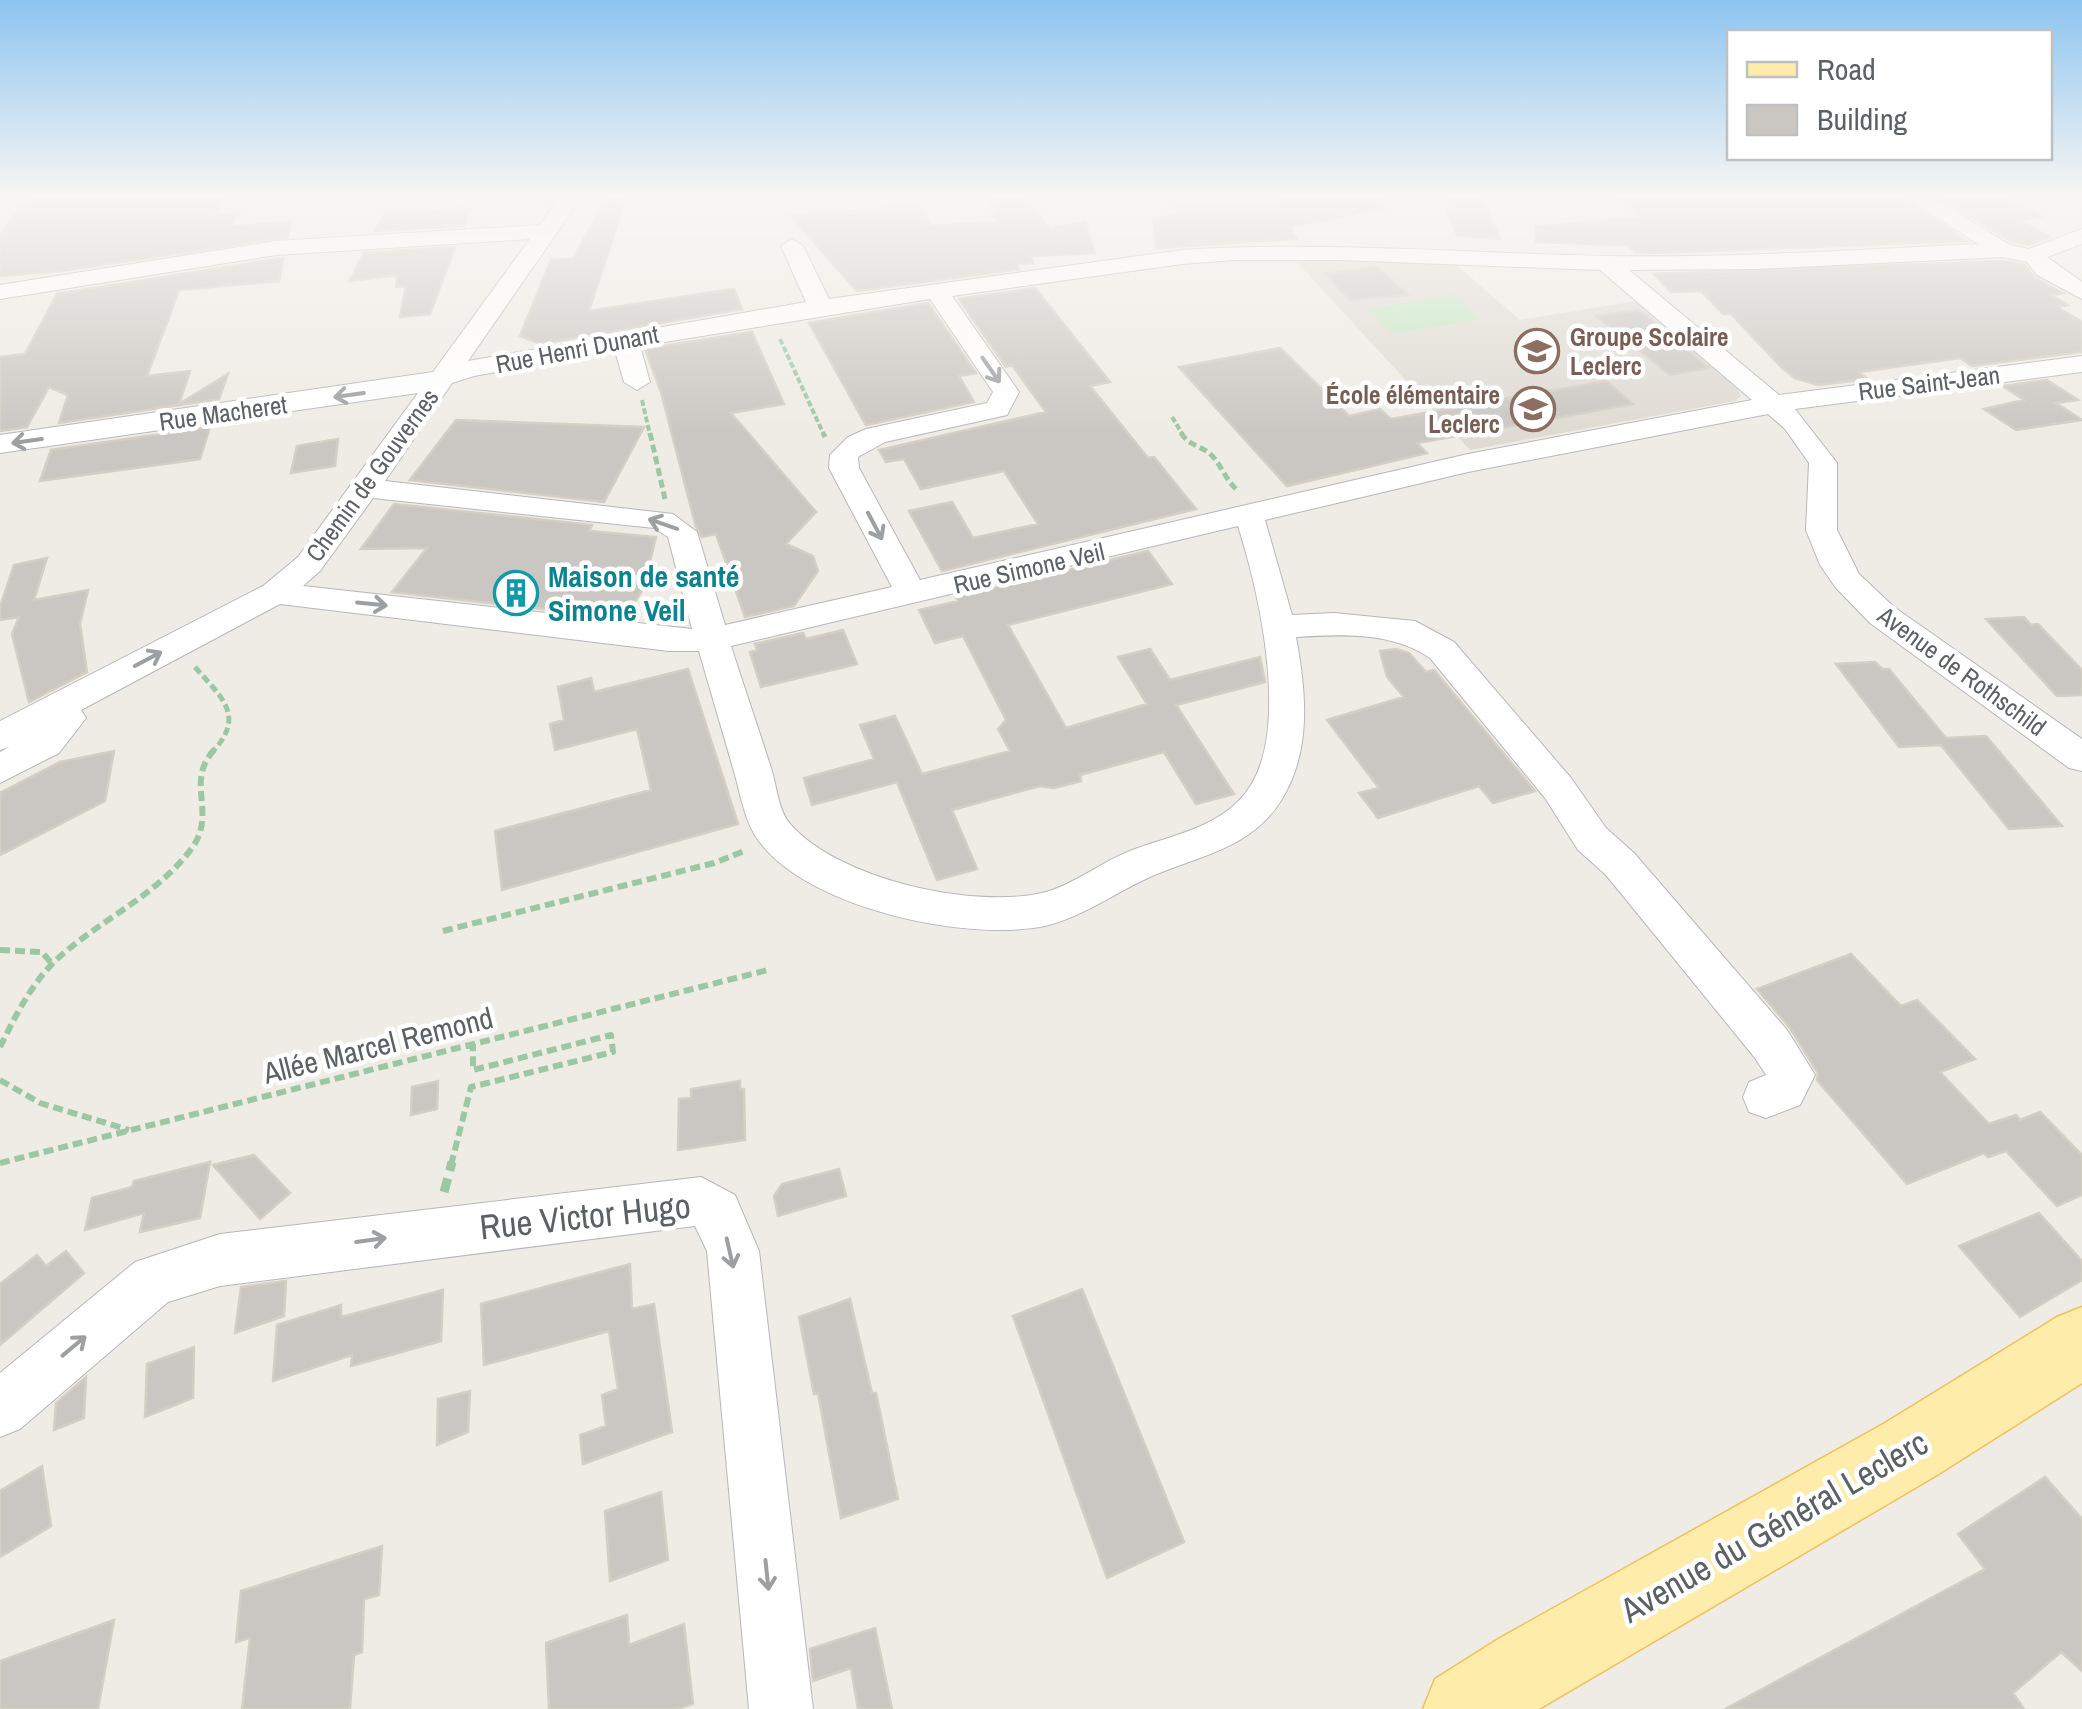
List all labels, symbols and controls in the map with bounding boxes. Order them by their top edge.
legend [1727,30,2052,160]
text: Road [1817,49,1876,89]
text: Building [1817,99,1908,139]
street label: Rue Henri Dunant [493,316,662,381]
place label: Groupe Scolaire Leclerc [1570,320,1728,383]
school or university icon: Groupe Scolaire Leclerc [1514,328,1560,374]
one-way arrow [980,355,1001,383]
street label: Rue Saint-Jean [1856,357,2002,409]
place label: École élémentaire Leclerc [1326,378,1500,441]
street label: Chemin de Gouvernes [298,382,446,568]
school or university icon: École élémentaire Leclerc [1510,386,1556,432]
street label: Rue Macheret [157,387,289,439]
one-way arrow [333,387,365,405]
one-way arrow [11,432,44,450]
one-way arrow [866,511,885,541]
one-way arrow [648,514,679,532]
street label: Rue Simone Veil [950,534,1108,602]
place label: Maison de santé Simone Veil [548,556,739,630]
building icon: Maison de santé Simone Veil [493,570,539,616]
one-way arrow [355,595,387,614]
street label: Avenue de Rothschild [1870,598,2053,744]
one-way arrow [133,649,163,668]
street label: Allée Marcel Remond [258,997,497,1093]
street label: Rue Victor Hugo [477,1182,693,1250]
one-way arrow [354,1230,387,1249]
one-way arrow [722,1236,740,1268]
one-way arrow [61,1335,87,1357]
street label: Avenue du Général Leclerc [1611,1419,1936,1634]
one-way arrow [757,1559,776,1591]

